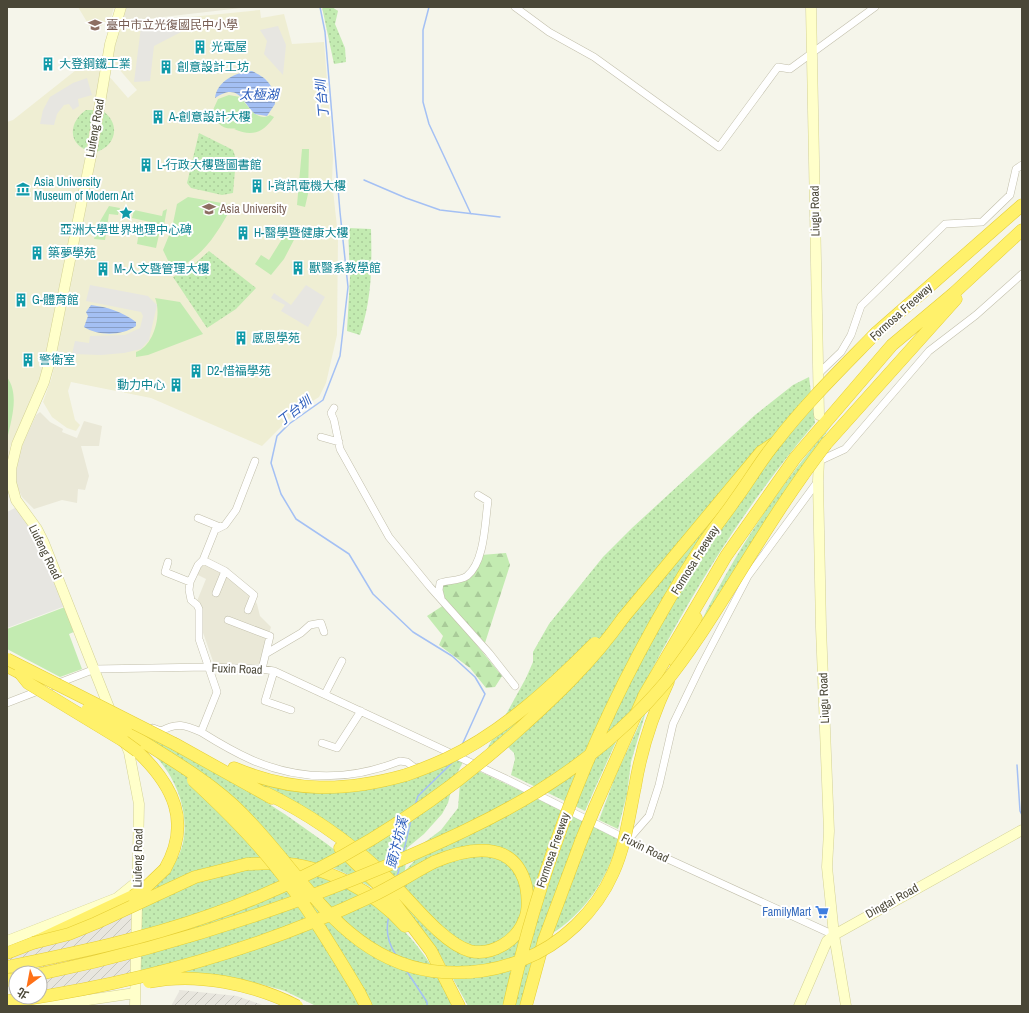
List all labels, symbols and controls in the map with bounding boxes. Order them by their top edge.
school or university icon: 臺中市立光復國民中小學 [87,17,103,33]
place label: 臺中市立光復國民中小學 [106,17,238,33]
building icon: 光電屋 [192,39,208,55]
place label: 光電屋 [211,39,247,55]
building icon: 大登鋼鐵工業 [40,56,56,72]
place label: 大登鋼鐵工業 [59,56,131,72]
building icon: 創意設計工坊 [158,59,174,75]
place label: 創意設計工坊 [177,59,249,75]
water label: 丁台圳 [312,77,332,119]
water label: 太極湖 [239,86,280,103]
street label: Liufeng Road [82,98,108,158]
building icon: A-創意設計大樓 [150,109,166,125]
place label: A-創意設計大樓 [168,109,251,125]
building icon: L-行政大樓暨圖書館 [138,157,154,173]
place label: L-行政大樓暨圖書館 [157,157,262,173]
place label: Asia University Museum of Modern Art [33,174,134,204]
building icon: I-資訊電機大樓 [249,178,265,194]
place label: I-資訊電機大樓 [268,178,346,194]
museum icon: Asia University Museum of Modern Art [15,181,31,197]
street label: Liugu Road [807,185,823,237]
school or university icon: Asia University [201,201,217,217]
place label: Asia University [219,201,287,217]
place icon: 亞洲大學世界地理中心碑 [118,205,134,221]
place label: 亞洲大學世界地理中心碑 [60,222,192,238]
building icon: H-醫學暨健康大樓 [235,225,251,241]
place label: H-醫學暨健康大樓 [254,225,348,241]
building icon: 築夢學苑 [29,245,45,261]
place label: 築夢學苑 [48,245,96,261]
building icon: 獸醫系教學館 [290,260,306,276]
place label: 獸醫系教學館 [309,260,381,276]
building icon: M-人文暨管理大樓 [95,261,111,277]
place label: M-人文暨管理大樓 [114,261,209,277]
street label: Formosa Freeway [866,280,936,344]
building icon: G-體育館 [13,292,29,308]
place label: G-體育館 [32,292,79,308]
building icon: 感恩學苑 [233,330,249,346]
place label: 感恩學苑 [252,330,300,346]
building icon: 警衛室 [20,352,36,368]
place label: 警衛室 [39,352,75,368]
building icon: D2-惜福學苑 [188,363,204,379]
place label: D2-惜福學苑 [207,363,271,379]
place label: 動力中心 [117,377,165,393]
building icon: 動力中心 [168,377,184,393]
water label: 丁台圳 [273,391,316,430]
street label: Liufeng Road [25,522,65,582]
street label: Formosa Freeway [667,522,723,598]
street label: Fuxin Road [211,660,263,678]
street label: Liugu Road [815,672,833,724]
street label: Formosa Freeway [533,810,573,890]
water label: 頭汴坑溪 [382,814,412,870]
street label: Liufeng Road [129,828,147,888]
street label: Fuxin Road [619,830,671,866]
street label: Dingtai Road [863,880,921,922]
place label: FamilyMart [762,904,811,920]
supermarket icon: FamilyMart [814,904,830,920]
north arrow [8,965,48,1005]
text: 北 [14,985,31,1002]

